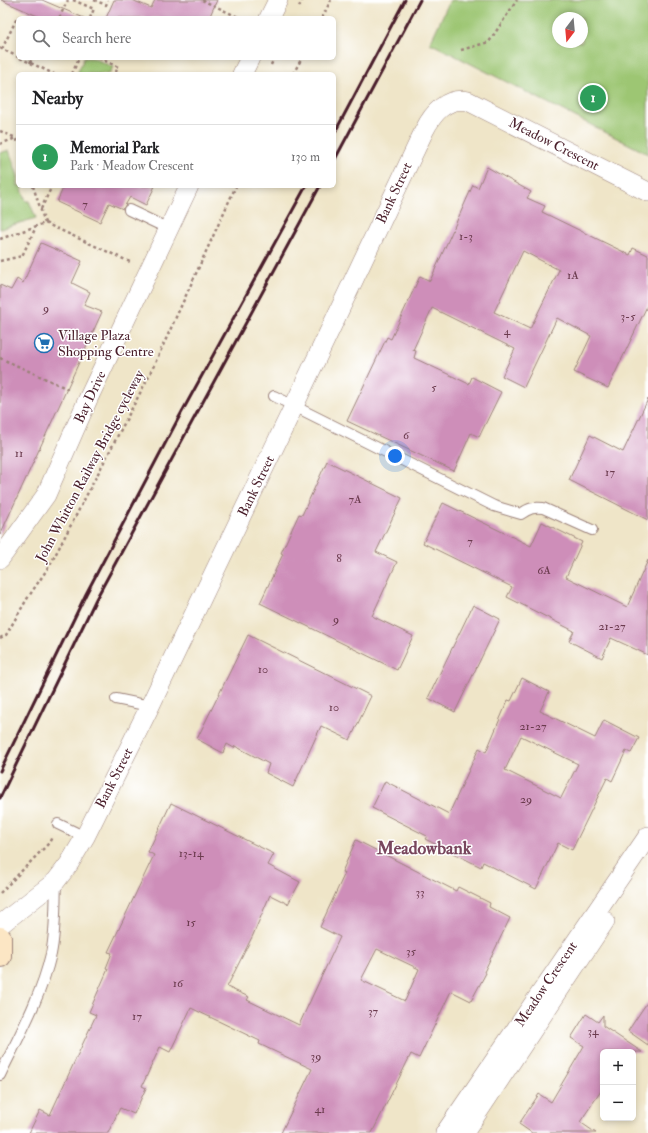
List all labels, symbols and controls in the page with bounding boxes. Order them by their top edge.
north arrow [552,12,588,48]
search box [16,16,336,60]
icon: search [30,27,52,49]
text: Search here [62,29,131,48]
pin: 1 [580,83,606,113]
text: Nearby [32,88,83,109]
street label: Meadow Crescent [506,114,602,174]
text: Memorial Park [70,139,159,158]
text: 1 [43,149,47,165]
text: 130 m [291,149,320,165]
text: Park · Meadow Crescent [70,158,194,174]
street label: Bank Street [372,159,416,226]
house number: 7 [82,197,88,212]
house number: 1-3 [459,229,473,244]
house number: 1A [567,268,579,283]
house number: 9 [42,301,49,316]
house number: 3-5 [621,309,636,324]
house number: 4 [504,324,511,339]
place label: Village Plaza Shopping Centre [58,327,154,361]
supermarket icon: Village Plaza Shopping Centre [33,332,55,354]
street label: John Whitton Railway Bridge cycleway [32,366,149,566]
street label: Bay Drive [70,368,110,426]
house number: 5 [431,380,437,395]
house number: 6 [403,428,410,443]
house number: 11 [15,446,23,461]
your location [385,446,405,466]
street label: Bank Street [234,452,278,519]
house number: 17 [605,465,615,480]
house number: 7A [348,492,362,507]
house number: 7 [467,534,473,549]
house number: 8 [336,551,342,566]
house number: 6A [537,563,551,578]
house number: 9 [332,612,339,627]
house number: 21-27 [599,619,626,634]
house number: 10 [258,662,268,677]
house number: 10 [329,700,339,715]
house number: 21-27 [520,719,547,734]
street label: Bank Street [92,745,137,811]
house number: 29 [520,792,532,807]
district label: Meadowbank [376,837,472,860]
house number: 13-14 [179,846,204,861]
house number: 33 [415,885,425,900]
house number: 15 [186,915,196,930]
street label: Meadow Crescent [511,938,581,1030]
house number: 35 [406,944,417,959]
house number: 16 [173,976,184,991]
house number: 37 [368,1004,379,1019]
house number: 17 [132,1009,142,1024]
house number: 34 [587,1024,599,1039]
house number: 39 [311,1049,321,1064]
map controls [600,1049,636,1121]
button: + [600,1049,636,1085]
button: − [600,1085,636,1121]
house number: 41 [315,1102,325,1117]

